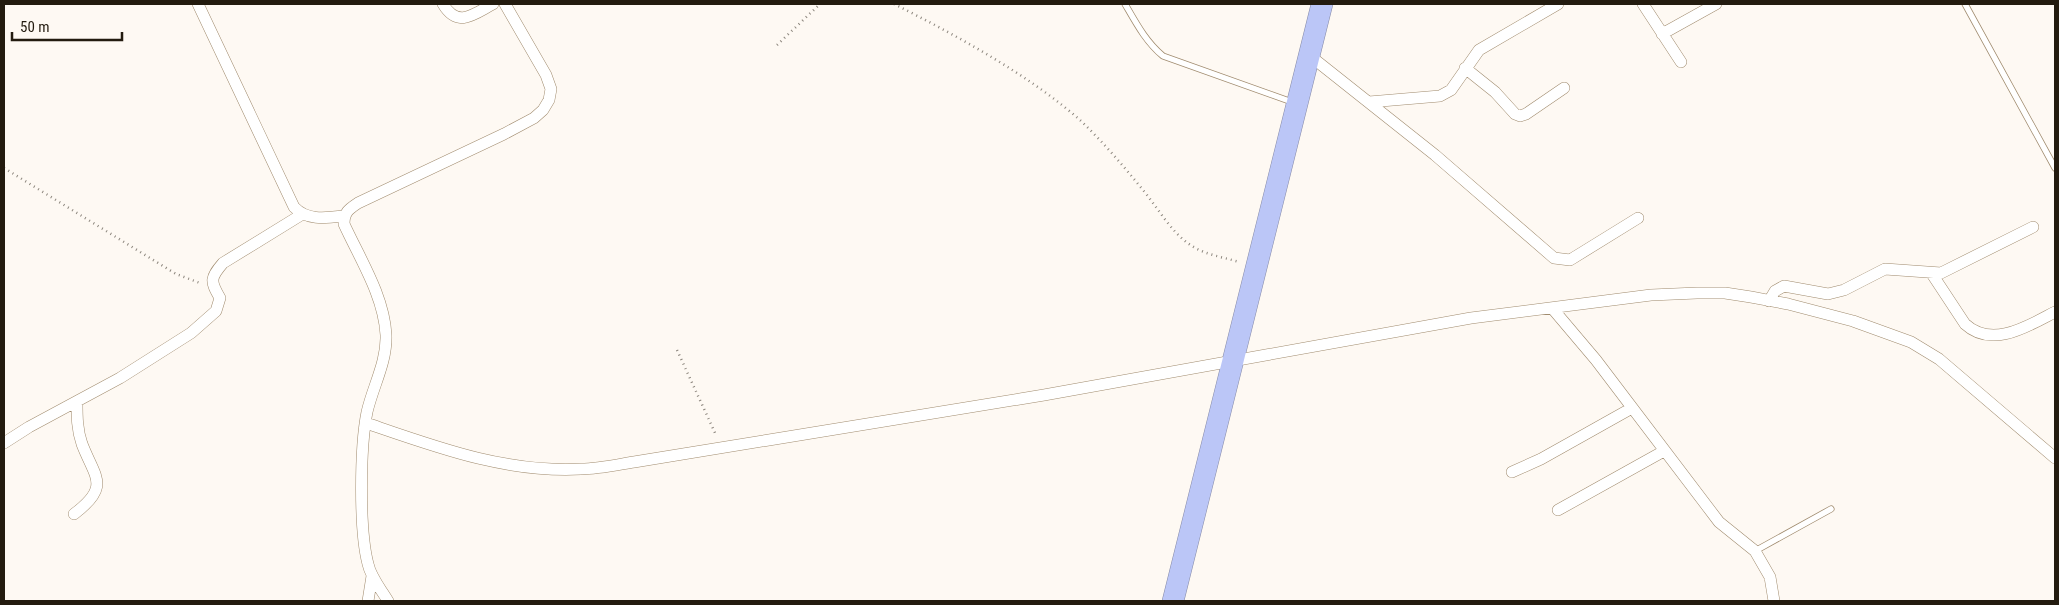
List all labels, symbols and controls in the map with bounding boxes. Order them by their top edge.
scale bar [12,10,122,42]
text: 50 m [20,18,50,36]

